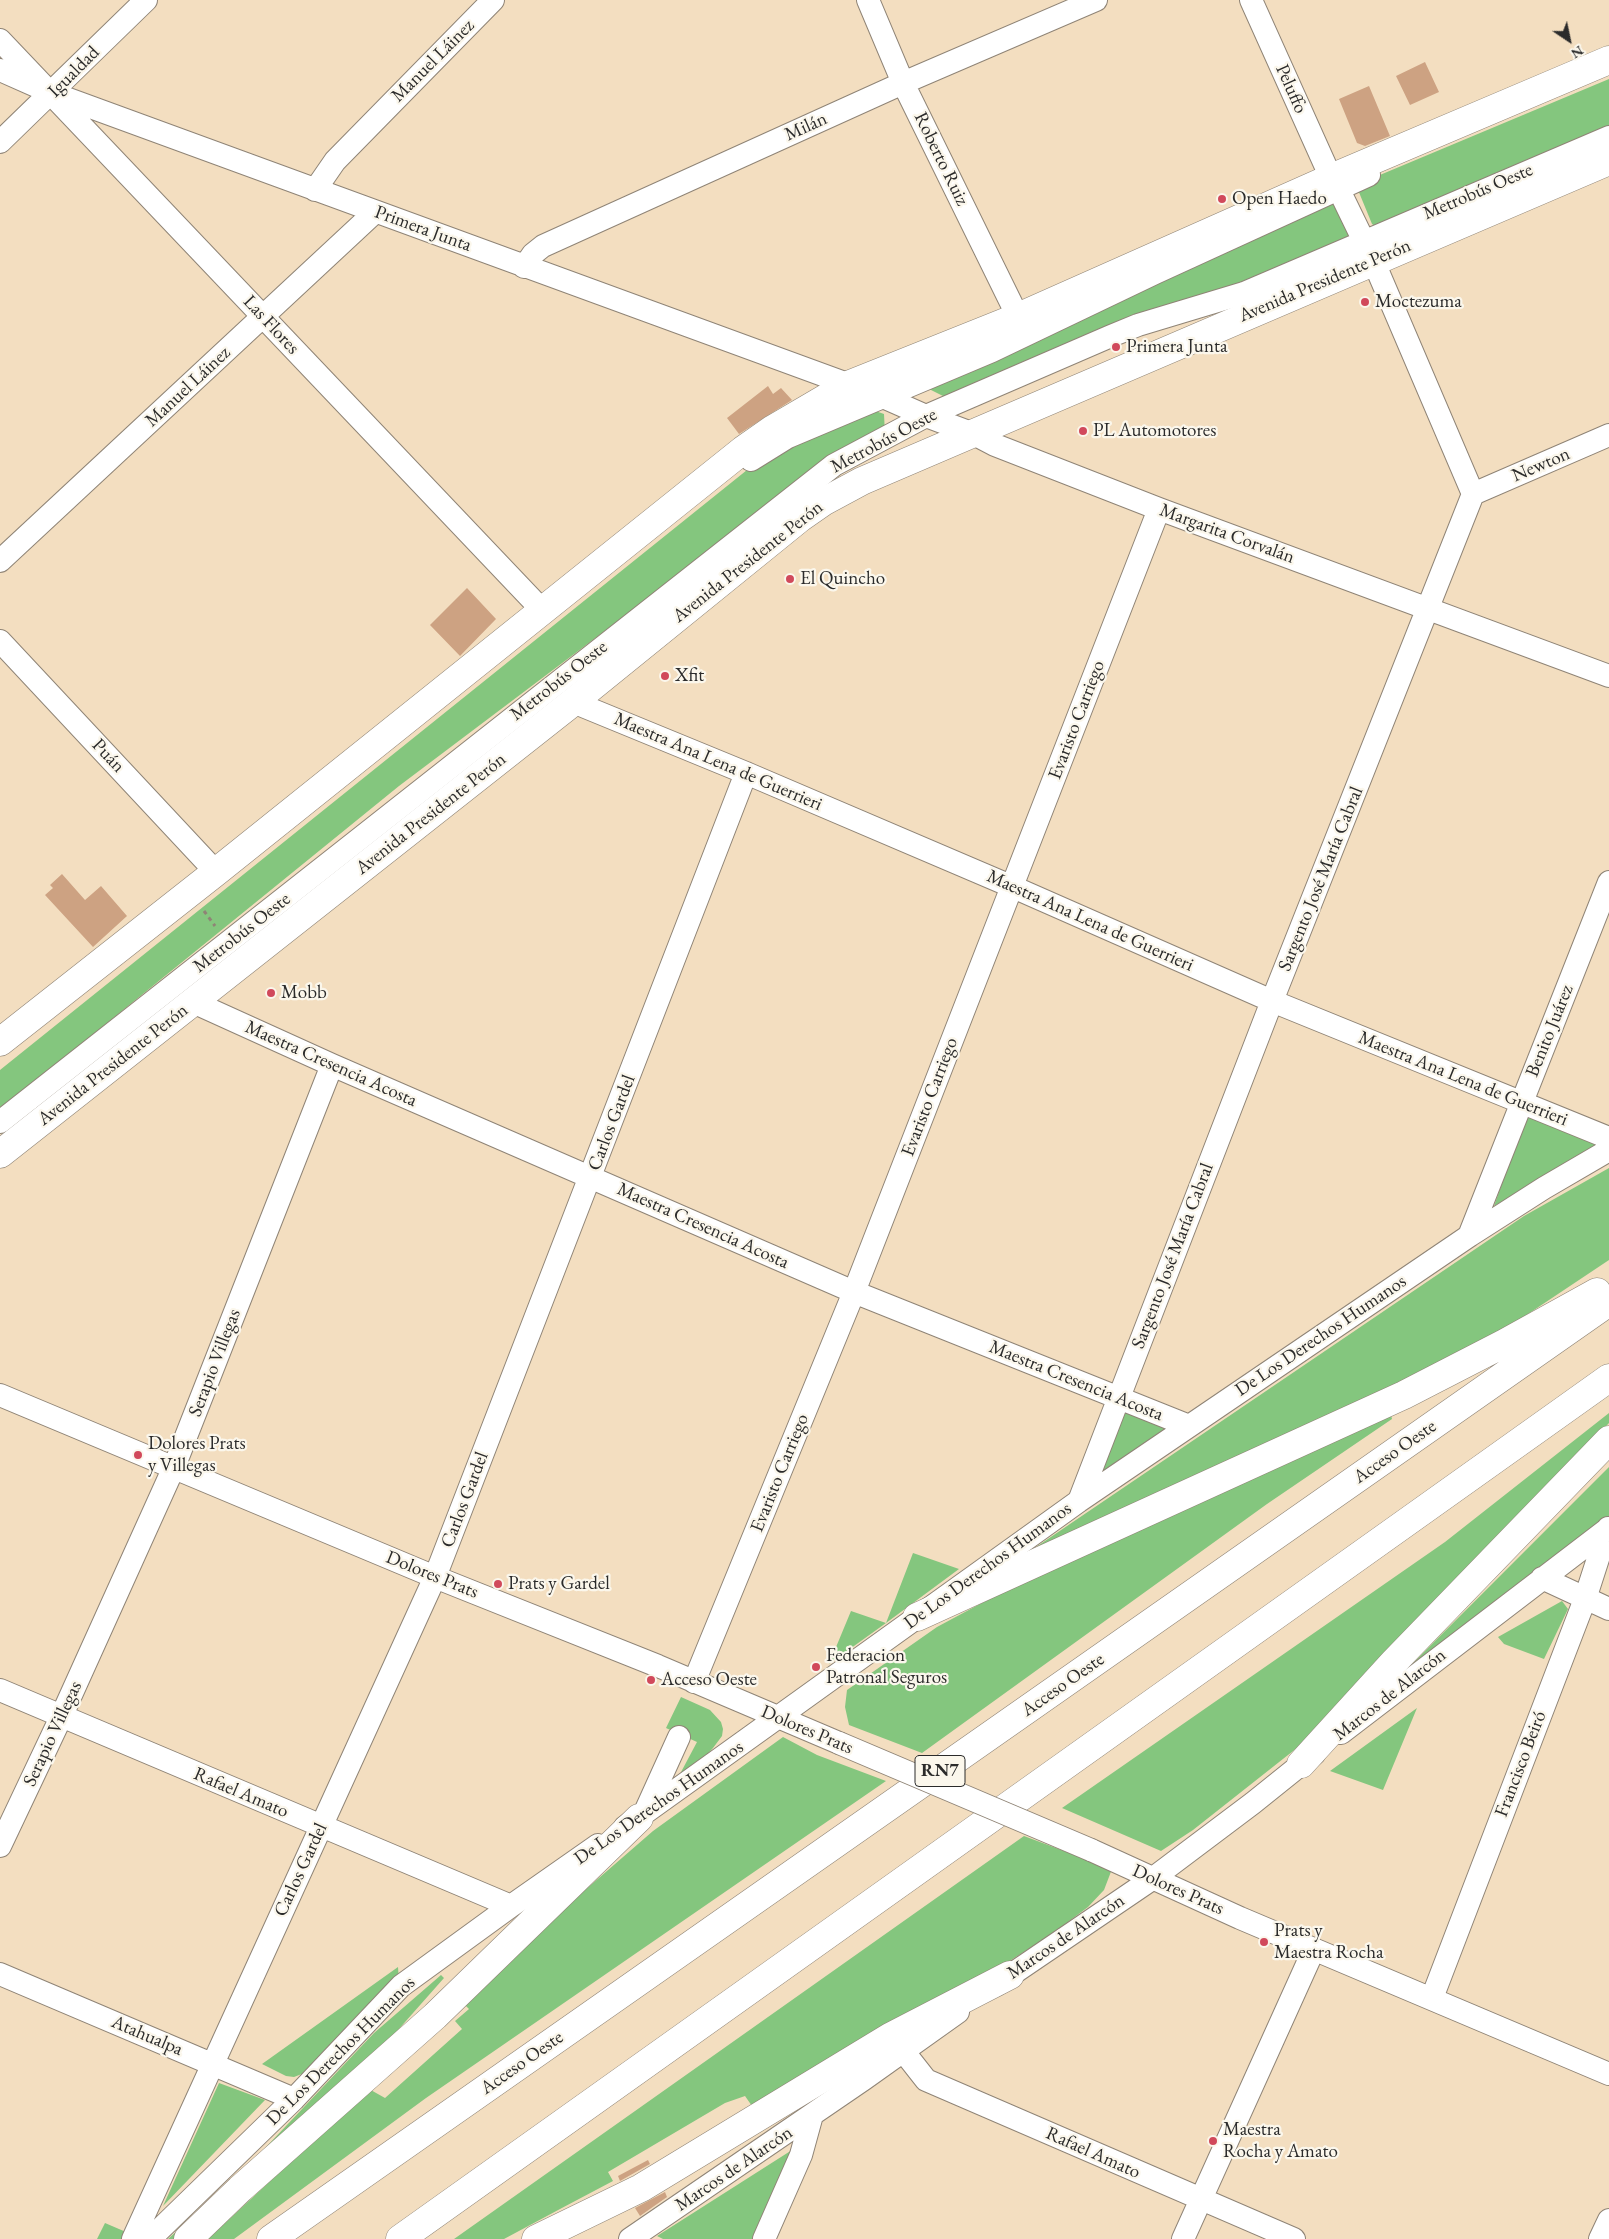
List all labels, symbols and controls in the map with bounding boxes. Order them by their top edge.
street label: Manuel Láinez [387,15,479,107]
north arrow [1544,15,1594,65]
street label: Igualdad [43,41,105,103]
text: N [1568,42,1587,63]
street label: Peluffo [1270,61,1312,117]
street label: Milán [781,108,831,146]
street label: Roberto Ruiz [909,109,973,209]
street label: Metrobús Oeste [1420,159,1536,225]
place label: Open Haedo [1232,188,1327,210]
marker: Open Haedo [1216,193,1228,205]
street label: Primera Junta [371,201,475,257]
street label: Avenida Presidente Perón [1236,234,1414,328]
street label: Las Flores [238,291,304,359]
place label: Moctezuma [1375,291,1462,313]
marker: Moctezuma [1359,296,1371,308]
place label: Primera Junta [1126,336,1227,358]
marker: Primera Junta [1110,341,1122,353]
street label: Manuel Láinez [141,342,235,432]
street label: Metrobús Oeste [827,403,941,479]
place label: PL Automotores [1093,420,1216,442]
marker: PL Automotores [1077,425,1089,437]
street label: Newton [1509,443,1573,487]
street label: Avenida Presidente Perón [668,496,828,628]
street label: Margarita Corvalán [1156,499,1298,569]
place label: El Quincho [800,568,885,590]
marker: El Quincho [784,573,796,585]
street label: Metrobús Oeste [506,636,612,726]
street label: Evaristo Carriego [1044,657,1110,783]
place label: Xfit [675,665,704,687]
marker: Xfit [659,670,671,682]
street label: Maestra Ana Lena de Guerrieri [610,708,826,816]
street label: Puán [87,734,129,778]
street label: Avenida Presidente Perón [351,748,511,880]
street label: Sargento José María Cabral [1274,783,1368,975]
street label: Maestra Ana Lena de Guerrieri [983,865,1197,977]
street label: Metrobús Oeste [189,888,295,978]
place label: Mobb [281,982,327,1004]
street label: Benito Juárez [1521,982,1579,1080]
marker: Mobb [265,987,277,999]
street label: Avenida Presidente Perón [33,999,193,1131]
street label: Maestra Cresencia Acosta [242,1016,420,1112]
street label: Maestra Ana Lena de Guerrieri [1355,1026,1571,1132]
street label: Evaristo Carriego [897,1034,963,1160]
street label: Carlos Gardel [583,1072,641,1174]
street label: Sargento José María Cabral [1127,1160,1219,1352]
street label: Maestra Cresencia Acosta [614,1178,792,1274]
street label: De Los Derechos Humanos [1231,1270,1411,1402]
street label: Serapio Villegas [184,1306,246,1420]
street label: Maestra Cresencia Acosta [986,1336,1166,1426]
street label: Evaristo Carriego [746,1411,814,1535]
street label: Acceso Oeste [1349,1415,1441,1489]
place label: Dolores Prats y Villegas [148,1433,246,1477]
marker: Dolores Prats y Villegas [132,1449,144,1461]
street label: Carlos Gardel [436,1449,494,1551]
street label: De Los Derechos Humanos [900,1498,1076,1634]
street label: Dolores Prats [382,1546,482,1604]
place label: Prats y Gardel [508,1573,610,1595]
marker: Prats y Gardel [492,1578,504,1590]
street label: Marcos de Alarcón [1329,1644,1451,1746]
place label: Federacion Patronal Seguros [826,1645,947,1689]
street label: Acceso Oeste [1017,1648,1109,1722]
marker: Federacion Patronal Seguros [810,1661,822,1673]
place label: Acceso Oeste [661,1669,757,1691]
marker: Acceso Oeste [645,1674,657,1686]
street label: Serapio Villegas [19,1678,87,1790]
street label: Dolores Prats [758,1700,856,1760]
street label: Francisco Beiró [1490,1708,1552,1820]
street label: De Los Derechos Humanos [570,1736,748,1870]
road number: RN7 [915,1755,965,1786]
street label: Rafael Amato [190,1763,292,1823]
street label: Carlos Gardel [269,1820,333,1920]
street label: Dolores Prats [1129,1860,1227,1920]
street label: Marcos de Alarcón [1003,1889,1129,1985]
place label: Prats y Maestra Rocha [1274,1920,1384,1964]
marker: Prats y Maestra Rocha [1258,1936,1270,1948]
street label: De Los Derechos Humanos [262,1972,420,2130]
street label: Atahualpa [108,2011,186,2061]
street label: Acceso Oeste [476,2026,568,2100]
place label: Maestra Rocha y Amato [1223,2119,1338,2163]
street label: Marcos de Alarcón [671,2121,797,2217]
street label: Rafael Amato [1042,2122,1144,2184]
marker: Maestra Rocha y Amato [1207,2135,1219,2147]

